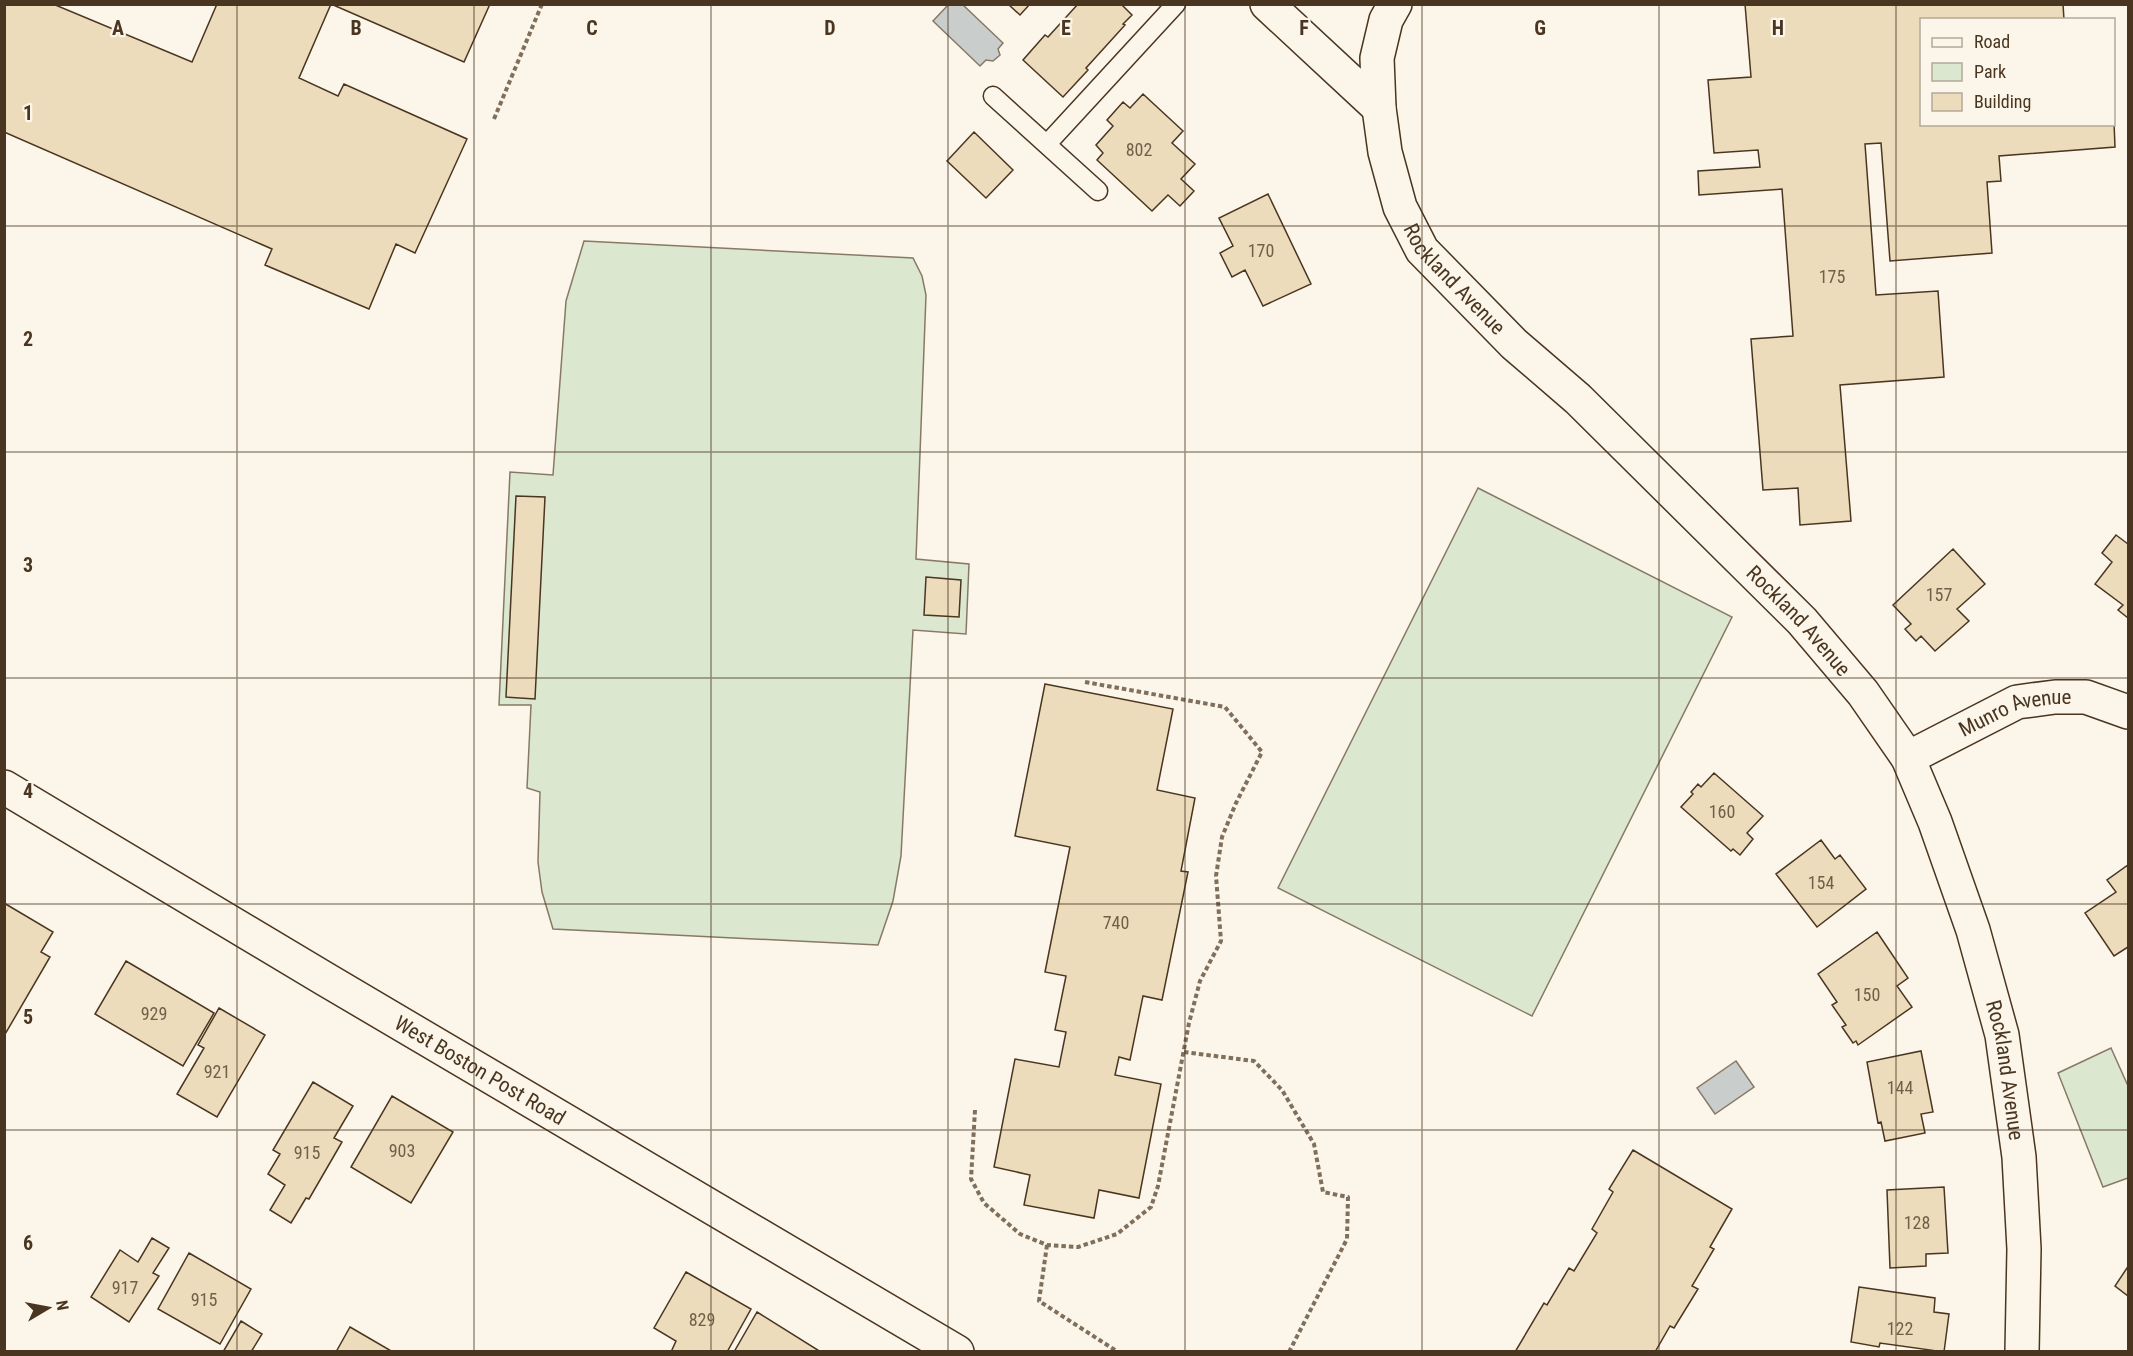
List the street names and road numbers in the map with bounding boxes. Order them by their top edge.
street label: Rockland Avenue [1399,220,1510,340]
street label: Rockland Avenue [1741,561,1855,681]
street label: Munro Avenue [1955,685,2071,742]
street label: Rockland Avenue [1981,997,2029,1142]
street label: West Boston Post Road [390,1011,570,1130]

